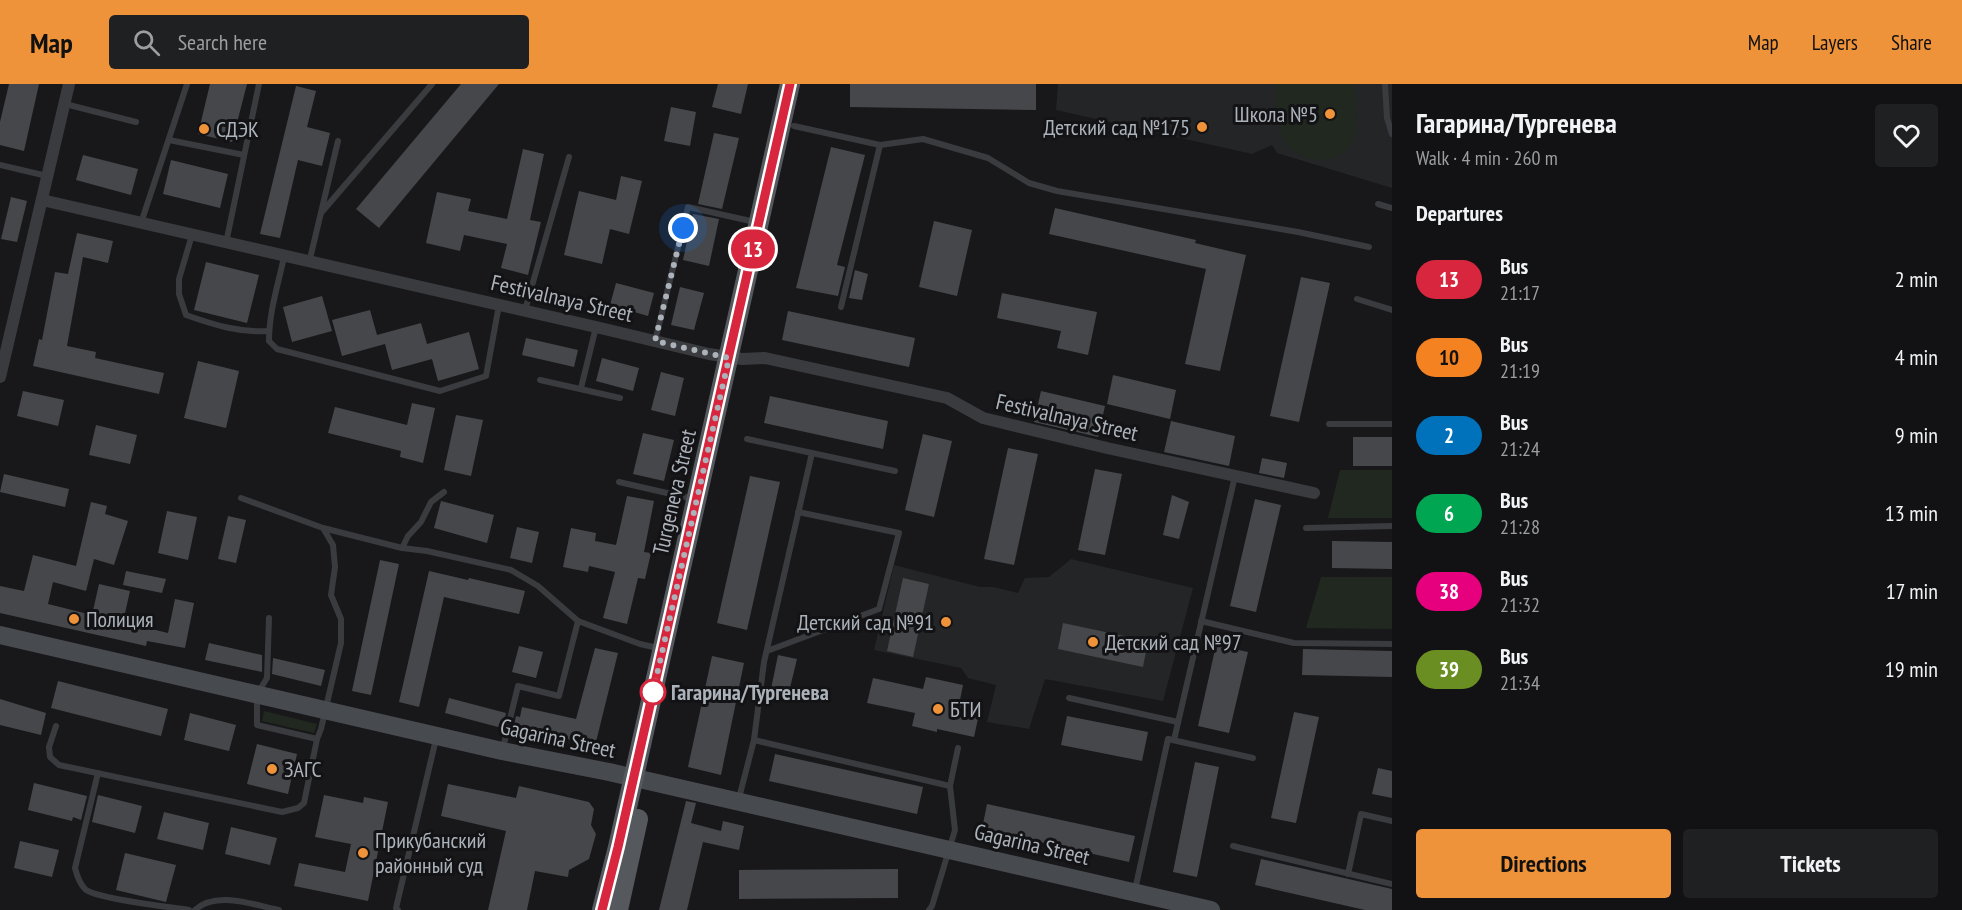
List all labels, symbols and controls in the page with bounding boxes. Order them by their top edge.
search box [109,15,529,69]
text: Map [30,24,73,61]
icon: search [130,26,163,59]
text: Search here [178,28,267,56]
text: Map [1748,29,1779,56]
text: Layers [1812,29,1858,56]
text: Share [1891,29,1932,56]
place label: Школа №5 [1234,100,1318,128]
text: Гагарина/Тургенева [1416,104,1617,141]
button: heart [1875,104,1938,167]
marker: Школа №5 [1323,107,1337,121]
place label: Детский сад №175 [1043,113,1190,141]
place label: СДЭК [216,115,259,143]
marker: Детский сад №175 [1195,120,1209,134]
marker: СДЭК [197,122,211,136]
text: Walk · 4 min · 260 m [1416,145,1558,171]
text: Departures [1416,199,1503,227]
your location [668,213,698,243]
line badge: 13 [726,230,780,268]
text: 13 [743,236,763,263]
text: Bus [1500,252,1528,280]
text: 2 min [1895,265,1938,293]
text: 13 [1439,266,1459,293]
street label: Festivalnaya Street [488,268,636,328]
text: 21:17 [1500,280,1540,306]
text: Bus [1500,330,1528,358]
text: 4 min [1895,343,1938,371]
text: 10 [1439,344,1459,371]
text: 21:19 [1500,358,1540,384]
street label: Festivalnaya Street [993,387,1141,447]
text: Bus [1500,408,1528,436]
text: 9 min [1895,421,1938,449]
text: 2 [1444,422,1454,449]
street label: Turgeneva Street [646,426,702,558]
text: 21:24 [1500,436,1540,462]
text: Bus [1500,486,1528,514]
text: 13 min [1885,499,1938,527]
text: 6 [1444,500,1454,527]
text: 21:28 [1500,514,1540,540]
text: Bus [1500,564,1528,592]
text: 17 min [1886,577,1938,605]
text: 38 [1439,578,1459,605]
text: 21:32 [1500,592,1540,618]
place label: Полиция [86,605,154,633]
place label: Детский сад №91 [797,608,934,636]
marker: Полиция [67,612,81,626]
marker: Детский сад №91 [939,615,953,629]
place label: Детский сад №97 [1105,628,1242,656]
marker: Детский сад №97 [1086,635,1100,649]
text: Bus [1500,642,1528,670]
text: 19 min [1885,655,1938,683]
text: 39 [1439,656,1459,683]
text: 21:34 [1500,670,1540,696]
place label: Гагарина/Тургенева [671,678,829,706]
marker: Гагарина/Тургенева [640,679,666,705]
place label: БТИ [950,695,982,723]
marker: БТИ [931,702,945,716]
street label: Gagarina Street [498,712,618,764]
place label: ЗАГС [284,755,322,783]
marker: ЗАГС [265,762,279,776]
street label: Gagarina Street [972,817,1092,871]
place label: Прикубанский районный суд [375,826,486,879]
button: Directions [1416,829,1671,898]
button: Tickets [1683,829,1938,898]
marker: Прикубанский районный суд [356,846,370,860]

